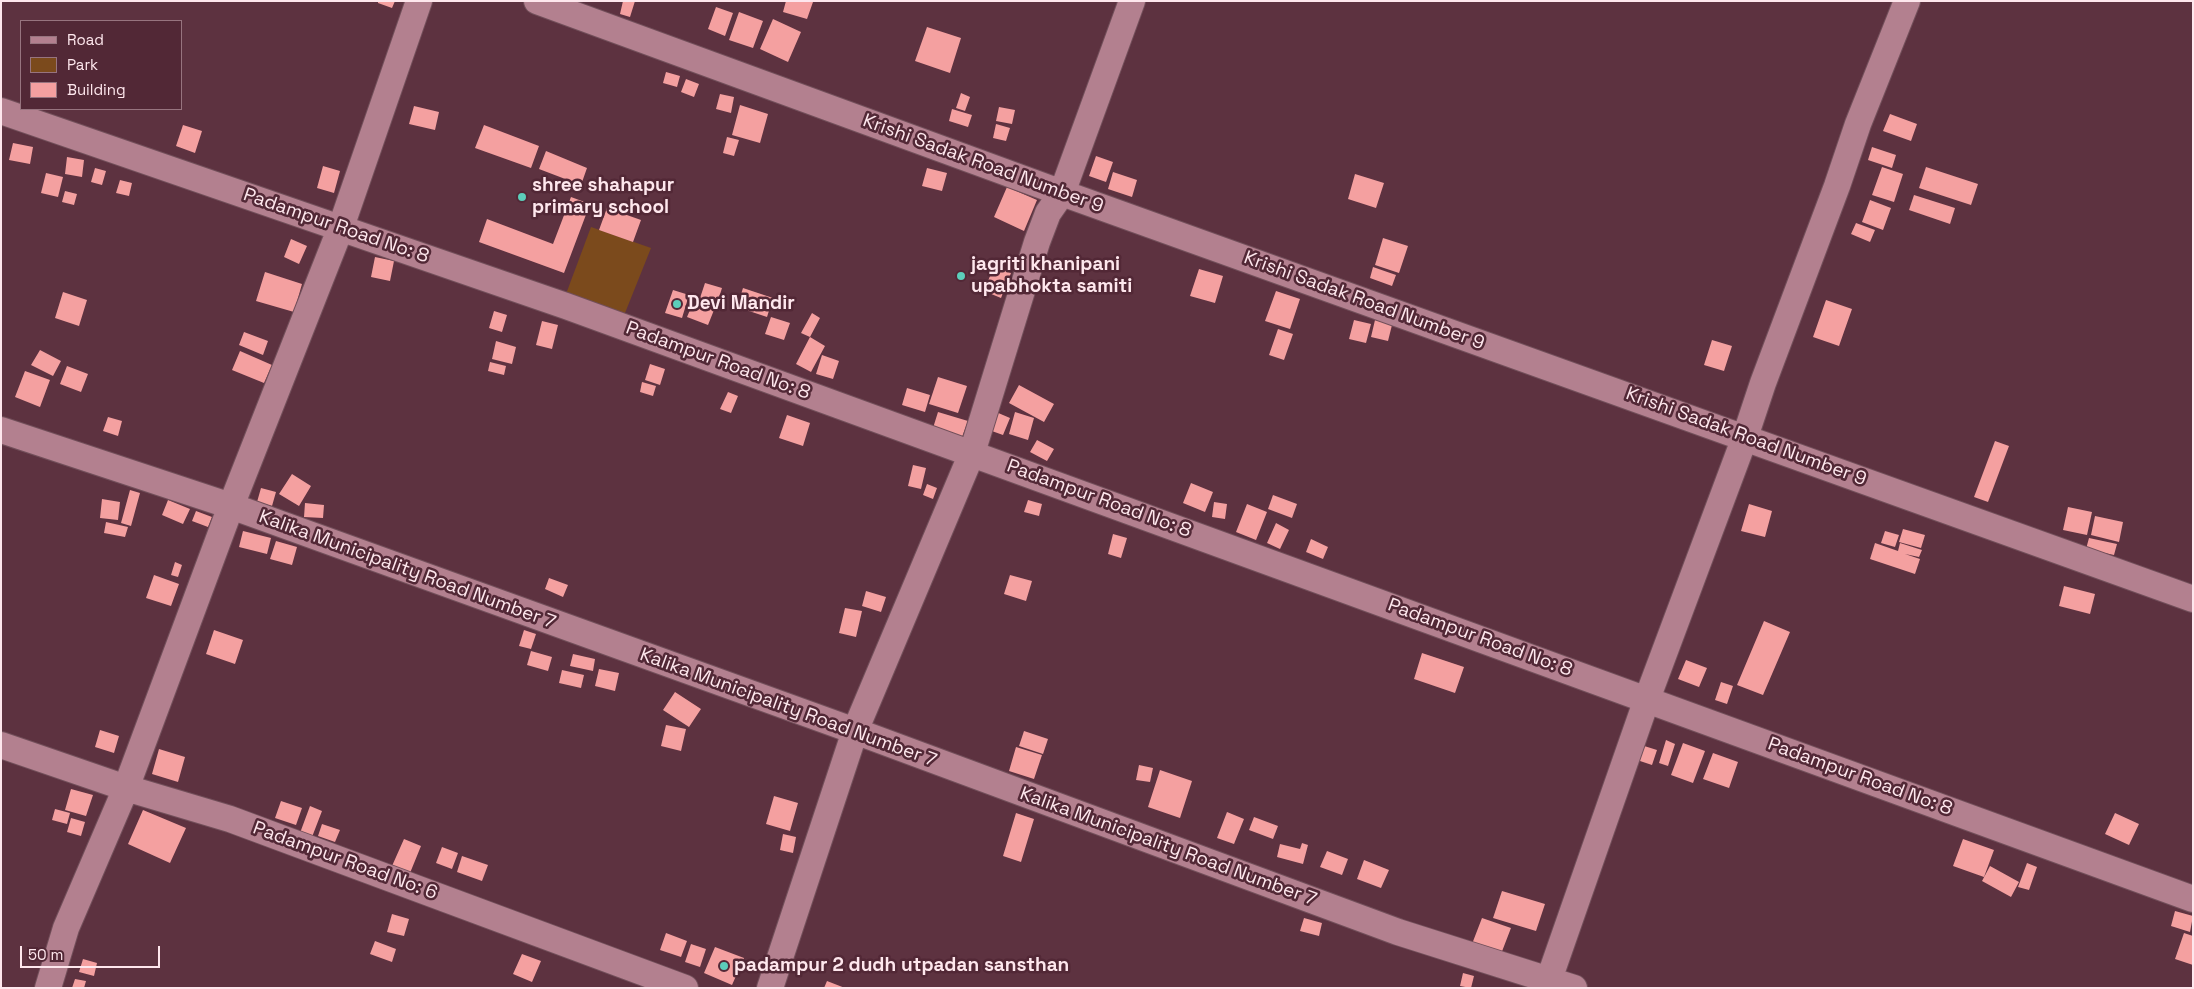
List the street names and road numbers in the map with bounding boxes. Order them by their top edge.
street label: Krishi Sadak Road Number 9 [860,110,1106,218]
street label: Padampur Road No: 8 [240,184,432,268]
street label: Krishi Sadak Road Number 9 [1241,247,1487,355]
street label: Padampur Road No: 8 [623,317,813,405]
street label: Krishi Sadak Road Number 9 [1623,383,1869,491]
street label: Padampur Road No: 8 [1004,455,1194,543]
street label: Kalika Municipality Road Number 7 [256,506,558,634]
street label: Padampur Road No: 8 [1385,594,1575,682]
street label: Kalika Municipality Road Number 7 [637,644,939,772]
street label: Padampur Road No: 8 [1765,733,1955,821]
street label: Kalika Municipality Road Number 7 [1017,783,1319,911]
street label: Padampur Road No: 6 [250,817,440,905]

